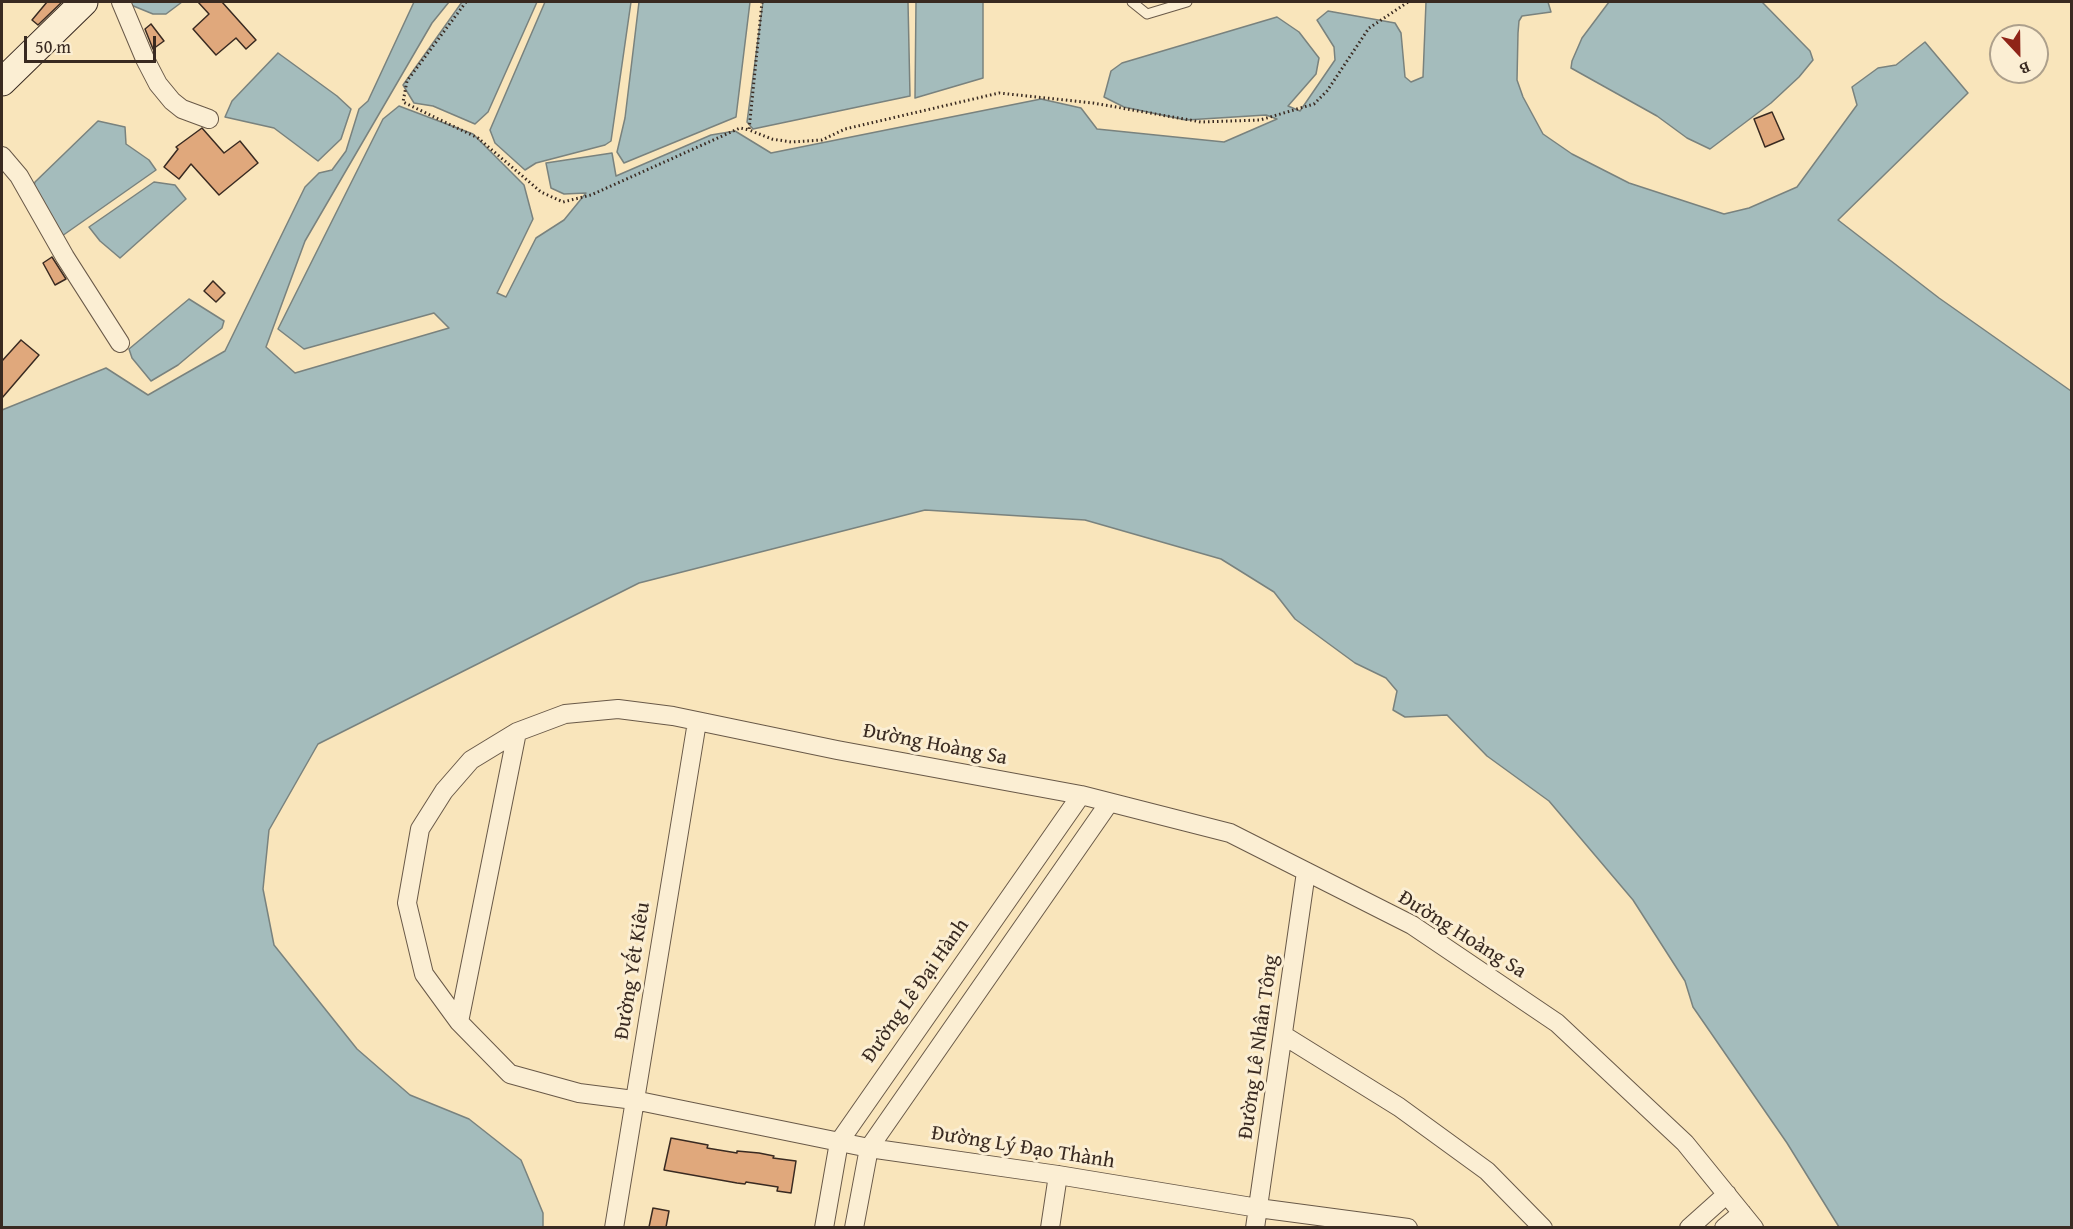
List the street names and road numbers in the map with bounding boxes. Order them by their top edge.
street label: Đường Hoàng Sa [861,719,1009,771]
street label: Đường Hoàng Sa [1393,886,1531,984]
street label: Đường Yết Kiêu [610,901,656,1041]
street label: Đường Lê Đại Hành [857,914,975,1068]
street label: Đường Lê Nhân Tông [1234,953,1284,1141]
street label: Đường Lý Đạo Thành [930,1121,1116,1175]

